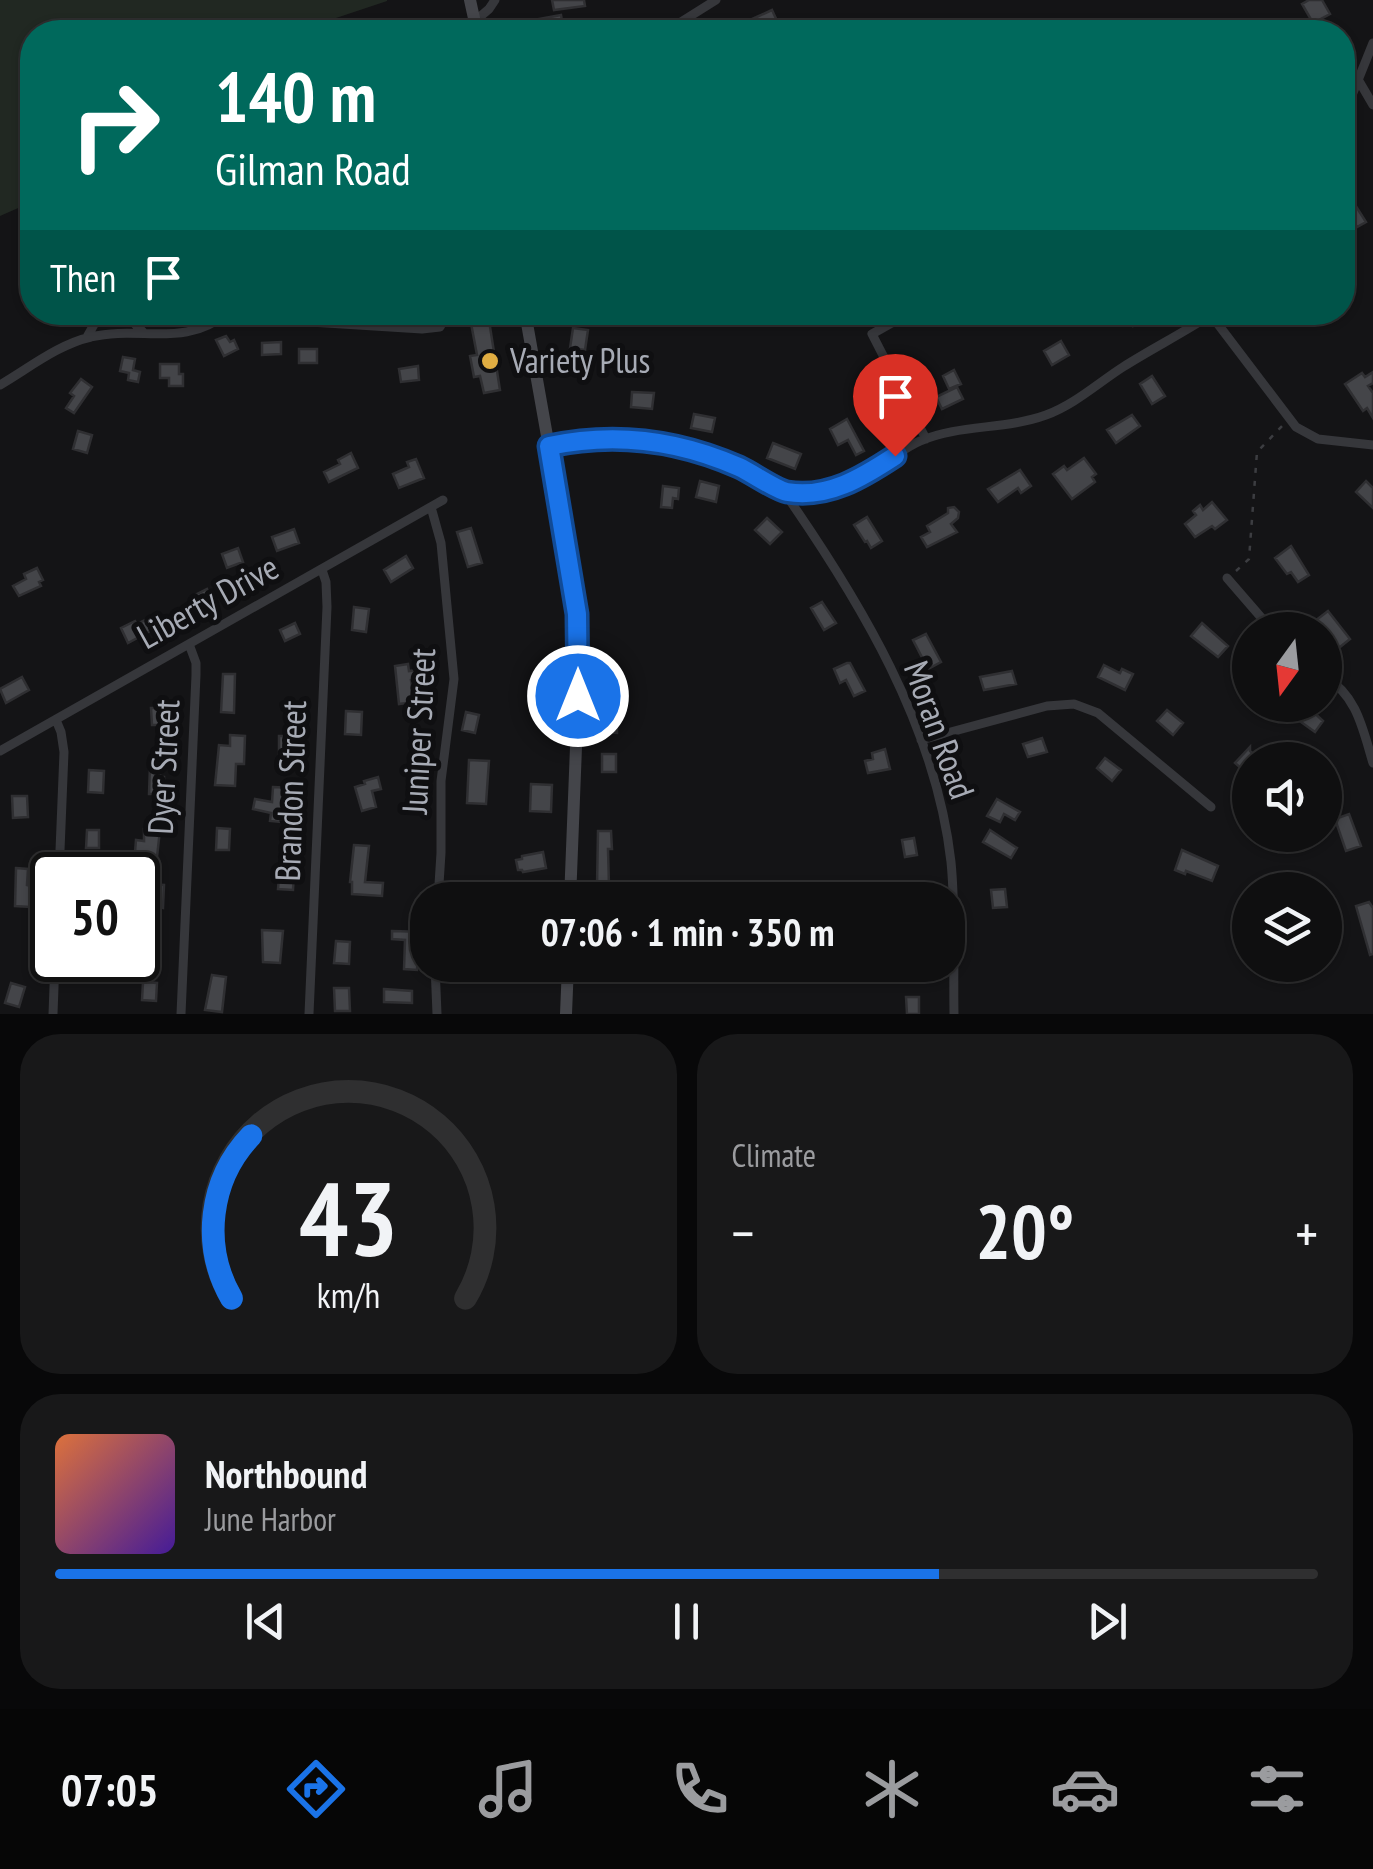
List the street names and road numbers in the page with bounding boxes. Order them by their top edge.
street label: Liberty Drive [129,543,286,659]
street label: Juniper Street [391,647,445,816]
street label: Moran Road [894,654,986,805]
street label: Dyer Street [136,698,190,836]
street label: Brandon Street [264,699,316,882]

